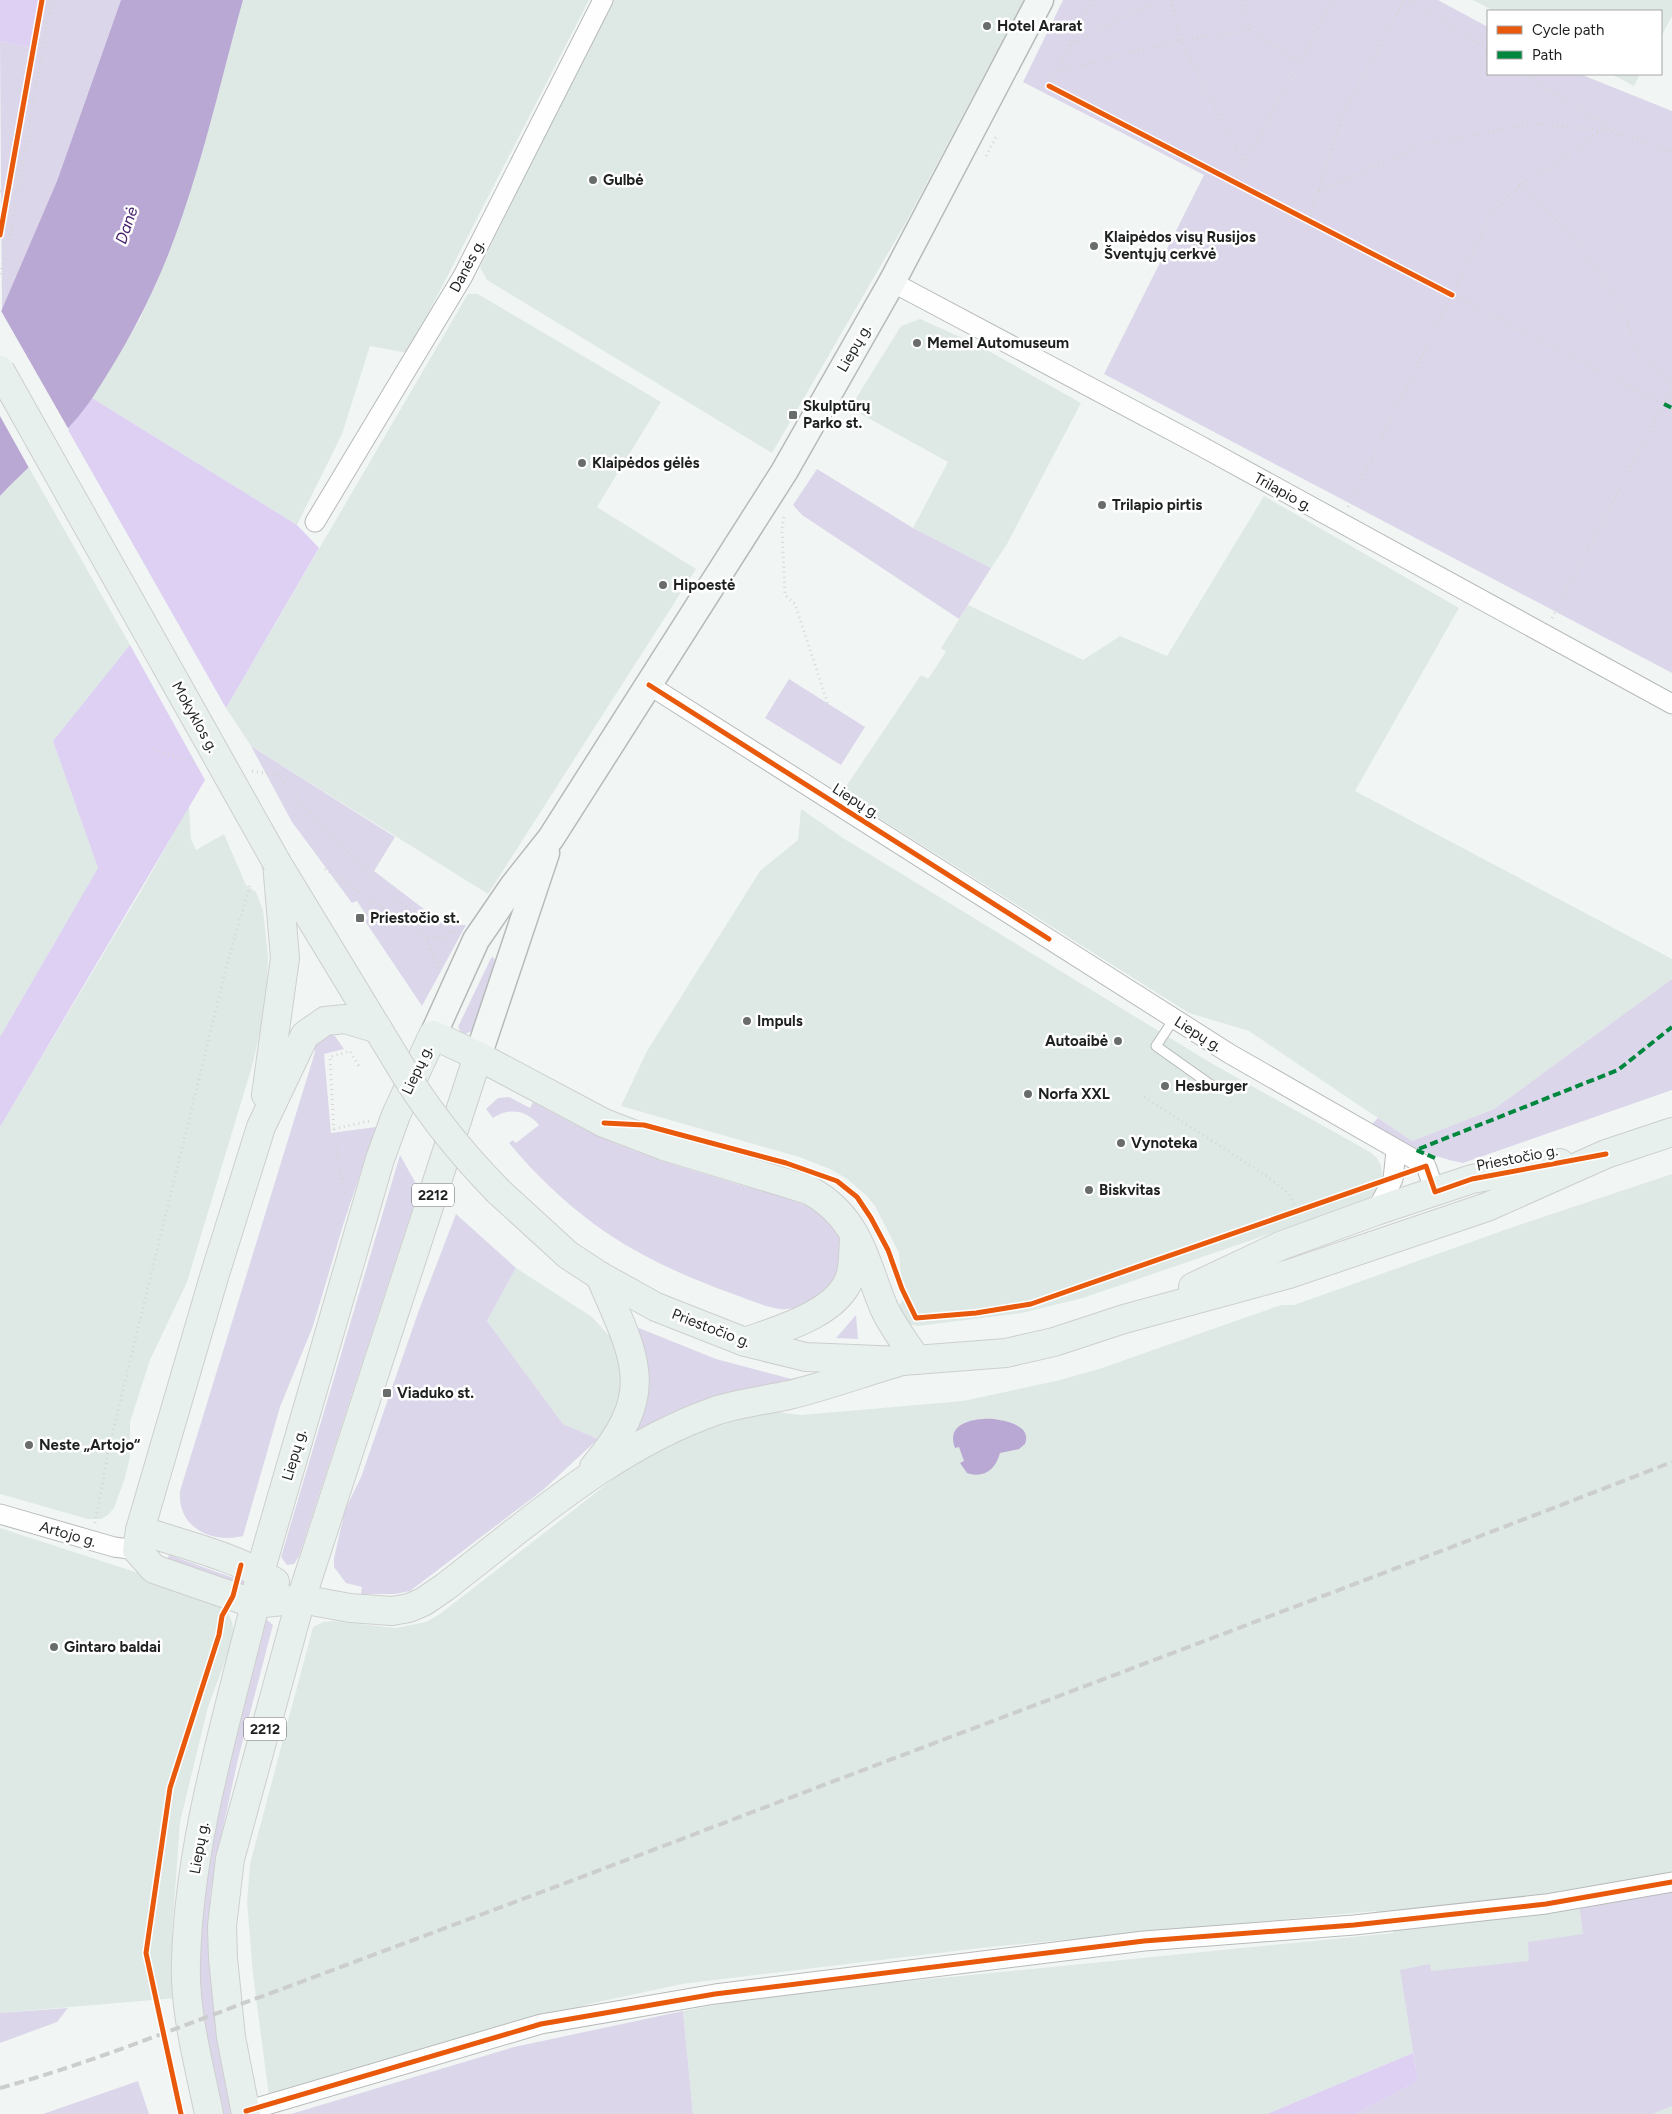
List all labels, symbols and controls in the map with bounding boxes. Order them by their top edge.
legend [1487,10,1662,75]
place label: Hotel Ararat [997,17,1083,35]
marker: Hotel Ararat [981,20,993,32]
text: Cycle path [1532,21,1604,39]
text: Path [1532,46,1562,64]
place label: Gulbė [603,171,644,189]
marker: Gulbė [587,174,599,186]
water label: Danė [111,204,142,246]
place label: Klaipėdos visų Rusijos Šventųjų cerkvė [1104,228,1256,263]
street label: Danės g. [446,237,488,295]
marker: Klaipėdos visų Rusijos Šventųjų cerkvė [1088,240,1100,252]
street label: Liepų g. [833,321,875,375]
place label: Memel Automuseum [927,334,1069,352]
marker: Memel Automuseum [911,337,923,349]
place label: Skulptūrų Parko st. [803,397,871,432]
marker: Skulptūrų Parko st. [787,409,799,421]
place label: Klaipėdos gėlės [592,454,700,472]
marker: Klaipėdos gėlės [576,457,588,469]
street label: Trilapio g. [1251,469,1315,515]
place label: Trilapio pirtis [1112,496,1202,514]
marker: Trilapio pirtis [1096,499,1108,511]
place label: Hipoestė [673,576,736,594]
marker: Hipoestė [657,579,669,591]
street label: Mokyklos g. [168,678,222,756]
street label: Liepų g. [829,779,883,823]
place label: Priestočio st. [370,909,460,927]
marker: Priestočio st. [354,912,366,924]
place label: Impuls [757,1012,803,1030]
street label: Liepų g. [1171,1012,1225,1056]
marker: Impuls [741,1015,753,1027]
place label: Autoaibė [1045,1032,1109,1050]
marker: Autoaibė [1112,1035,1124,1047]
street label: Liepų g. [398,1042,436,1098]
place label: Hesburger [1175,1077,1248,1095]
marker: Hesburger [1159,1080,1171,1092]
place label: Norfa XXL [1038,1085,1110,1103]
marker: Norfa XXL [1022,1088,1034,1100]
place label: Vynoteka [1131,1134,1198,1152]
marker: Vynoteka [1115,1137,1127,1149]
street label: Priestočio g. [1475,1141,1559,1175]
place label: Biskvitas [1099,1181,1160,1199]
road number: 2212 [412,1184,454,1206]
marker: Biskvitas [1083,1184,1095,1196]
street label: Priestočio g. [669,1305,753,1351]
place label: Viaduko st. [397,1384,474,1402]
marker: Viaduko st. [381,1387,393,1399]
street label: Liepų g. [278,1427,310,1483]
place label: Neste „Artojo“ [39,1436,141,1454]
marker: Neste „Artojo“ [23,1439,35,1451]
street label: Artojo g. [38,1517,98,1551]
place label: Gintaro baldai [64,1638,161,1656]
marker: Gintaro baldai [48,1641,60,1653]
road number: 2212 [244,1718,286,1740]
street label: Liepų g. [186,1821,212,1875]

